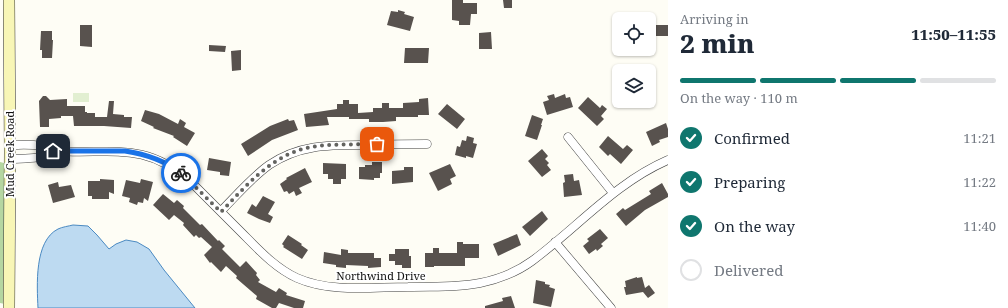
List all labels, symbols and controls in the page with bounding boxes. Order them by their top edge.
text: Arriving in [680,10,749,28]
map controls [612,12,656,108]
button: locate [612,12,656,56]
text: 11:50–11:55 [911,24,996,44]
text: 2 min [680,25,755,61]
button: layers [612,64,656,108]
text: On the way · 110 m [680,89,798,107]
street label: Mud Creek Road [2,111,17,197]
pin [360,127,394,161]
icon: check [680,127,702,149]
text: Confirmed [714,128,790,148]
text: 11:21 [963,129,996,147]
icon: bag [366,133,388,155]
pin [36,134,70,168]
icon: home [42,140,64,162]
courier [161,153,201,193]
icon: bike [170,162,192,184]
icon: check [680,171,702,193]
text: Preparing [714,172,785,192]
text: 11:22 [963,173,996,191]
icon: check [680,215,702,237]
text: On the way [714,216,795,236]
text: 11:40 [963,217,996,235]
text: Delivered [714,260,783,280]
street label: Northwind Drive [336,268,426,283]

